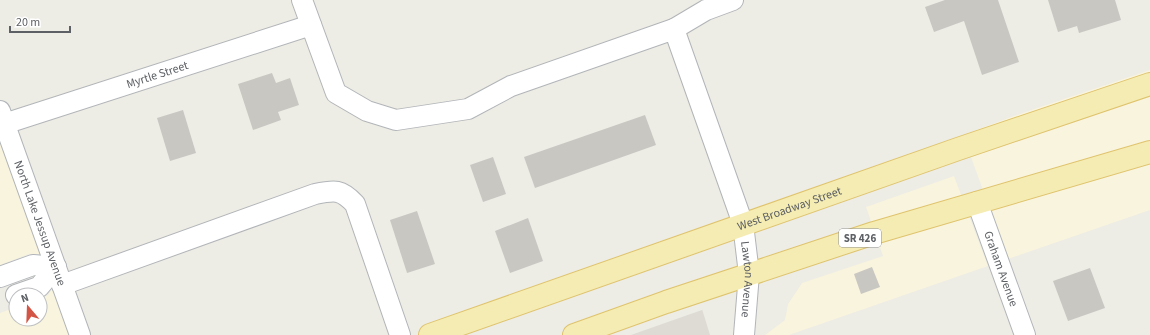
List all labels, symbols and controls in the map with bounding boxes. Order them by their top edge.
scale bar [10,8,70,34]
text: 20 m [16,14,40,31]
street label: Myrtle Street [124,57,190,93]
street label: North Lake Jessup Avenue [10,158,70,288]
street label: West Broadway Street [735,182,844,235]
road number: SR 426 [839,229,881,247]
street label: Graham Avenue [980,229,1023,309]
street label: Lawton Avenue [737,240,758,318]
north arrow [8,287,48,327]
text: N [19,290,31,306]

